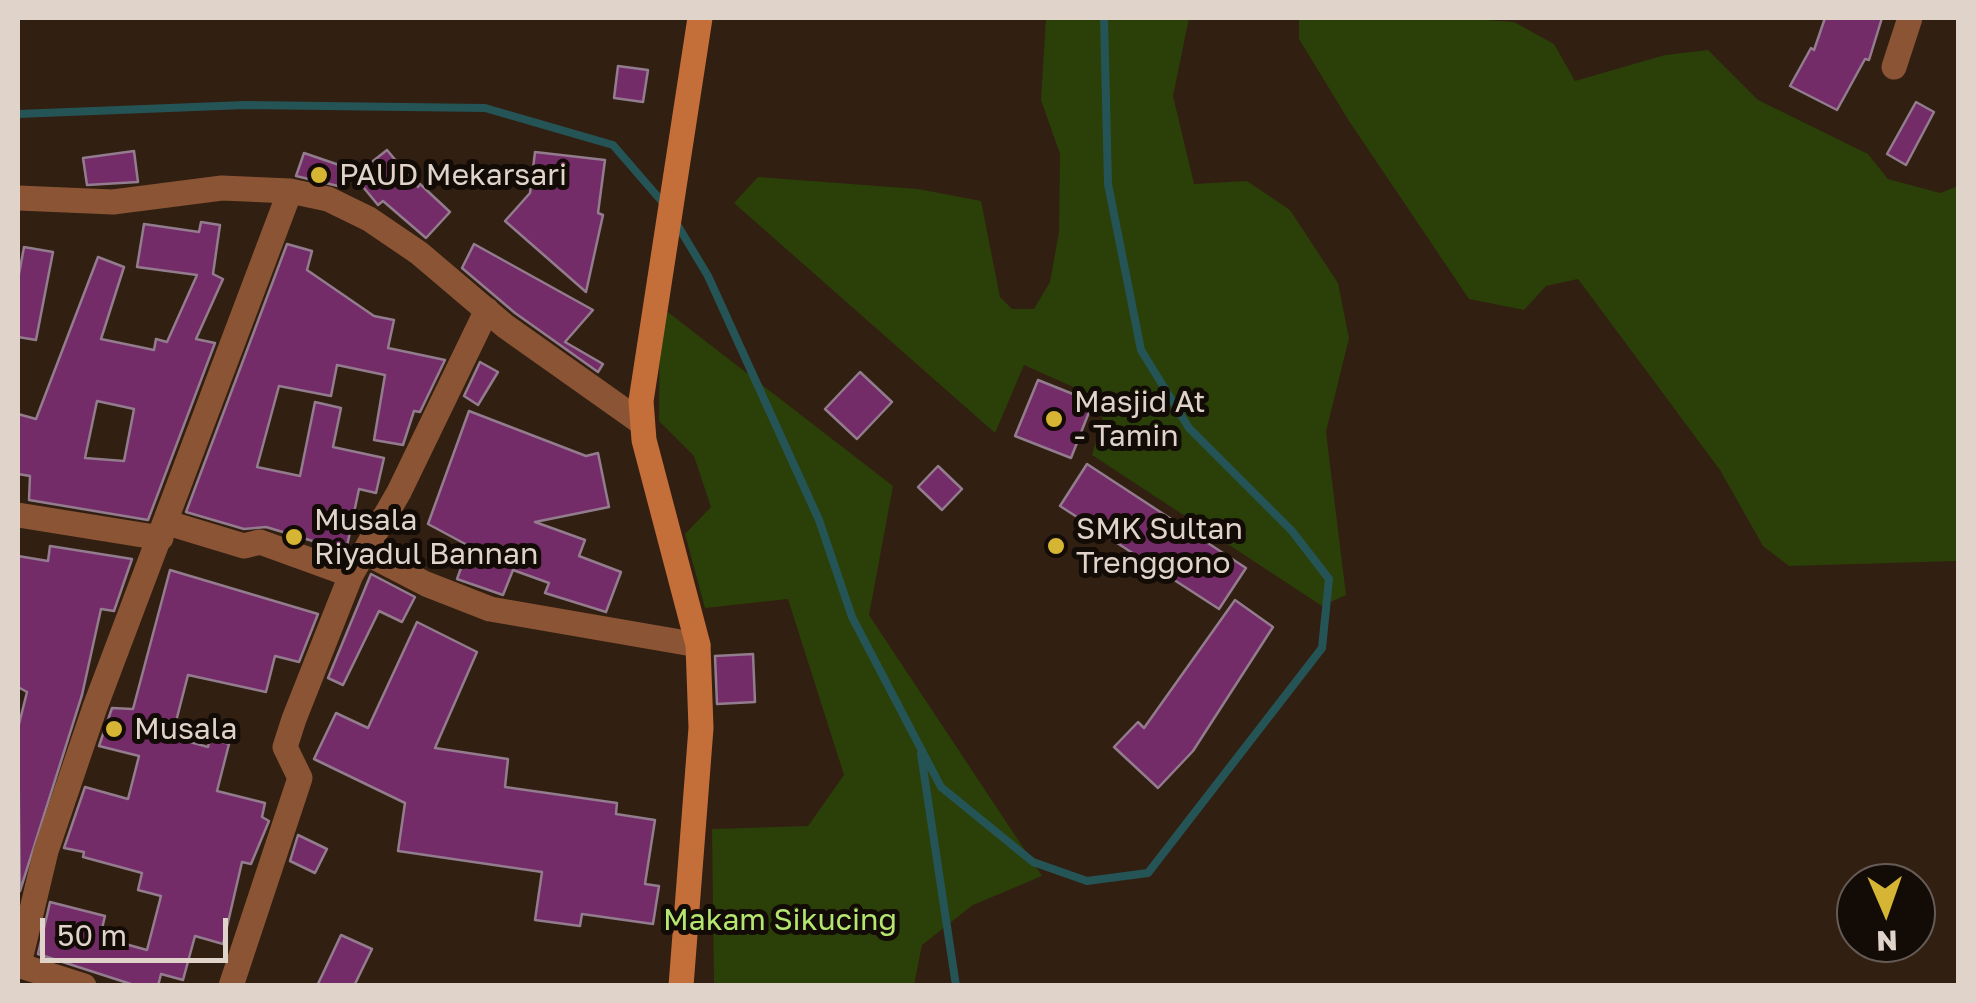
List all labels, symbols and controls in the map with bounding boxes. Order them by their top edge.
place label: PAUD Mekarsari [339,157,567,193]
marker: PAUD Mekarsari [308,164,330,186]
place label: Masjid At - Tamin [1074,384,1206,454]
marker: Masjid At - Tamin [1043,408,1065,430]
place label: Musala Riyadul Bannan [314,502,538,572]
place label: SMK Sultan Trenggono [1076,511,1243,582]
marker: Musala Riyadul Bannan [283,526,305,548]
marker: SMK Sultan Trenggono [1045,535,1067,557]
place label: Musala [134,711,237,747]
marker: Musala [103,718,125,740]
north arrow [1836,863,1936,963]
scale bar [45,898,232,960]
park label: Makam Sikucing [663,902,897,938]
text: 50 m [57,917,127,953]
text: N [1876,925,1898,958]

